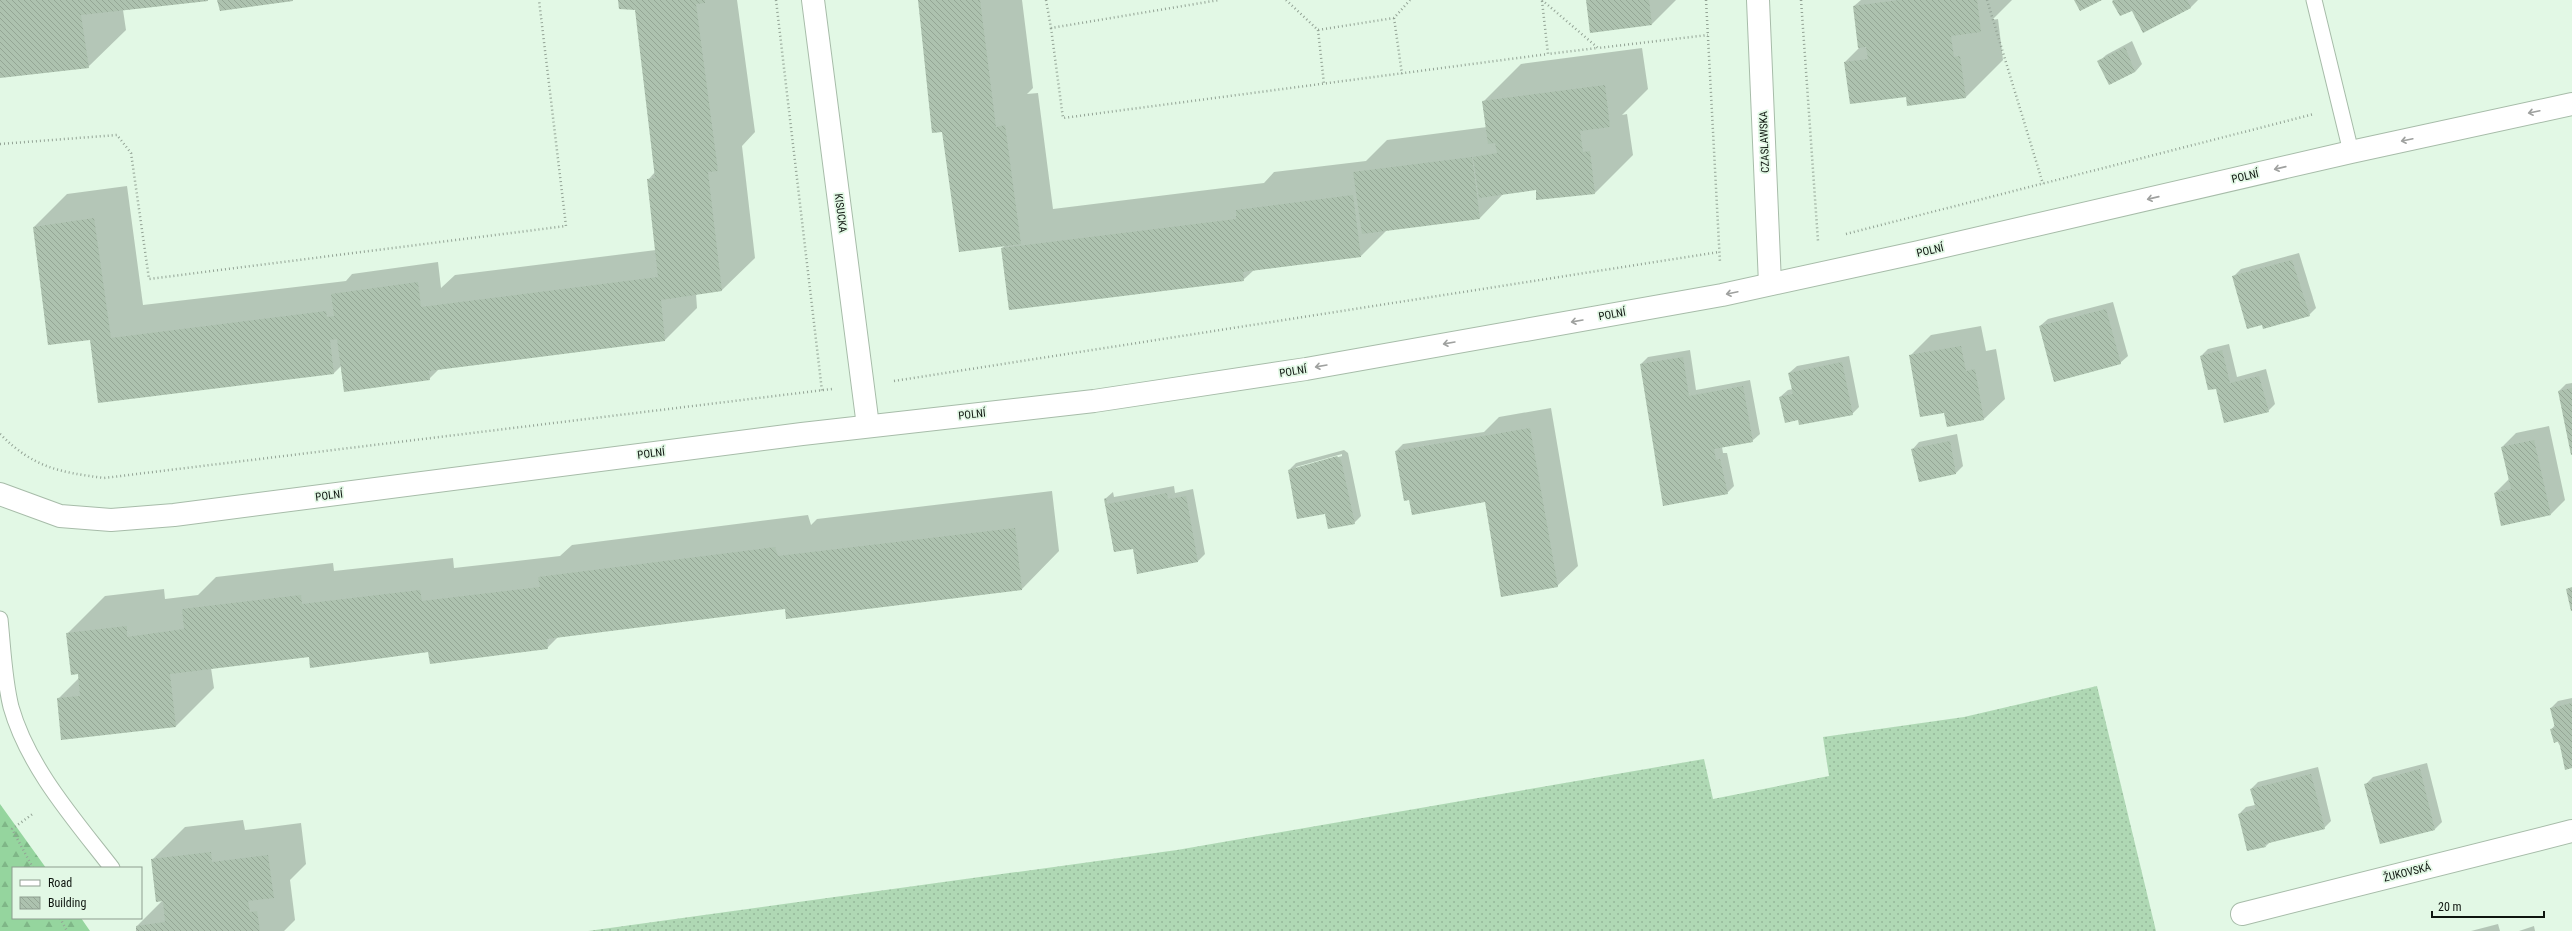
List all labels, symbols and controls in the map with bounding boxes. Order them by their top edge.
one-way arrow [2528,109,2541,117]
street label: CZASLAWSKA [1757,110,1772,173]
one-way arrow [2401,136,2414,144]
one-way arrow [2274,165,2287,173]
street label: POLNÍ [2230,167,2261,186]
street label: KISUCKA [832,193,849,234]
one-way arrow [2147,194,2160,202]
street label: POLNÍ [1915,241,1946,260]
one-way arrow [1726,289,1739,297]
street label: POLNÍ [1597,305,1628,323]
one-way arrow [1570,317,1583,325]
one-way arrow [1442,340,1455,348]
one-way arrow [1314,362,1327,370]
street label: POLNÍ [1278,363,1309,380]
street label: POLNÍ [958,406,988,422]
street label: POLNÍ [637,445,667,462]
street label: POLNÍ [315,487,345,504]
street label: ŽUKOVSKÁ [2382,860,2433,885]
legend [12,867,142,919]
text: Road [48,876,72,890]
scale bar [2432,893,2544,919]
text: Building [48,896,86,910]
text: 20 m [2438,900,2462,914]

